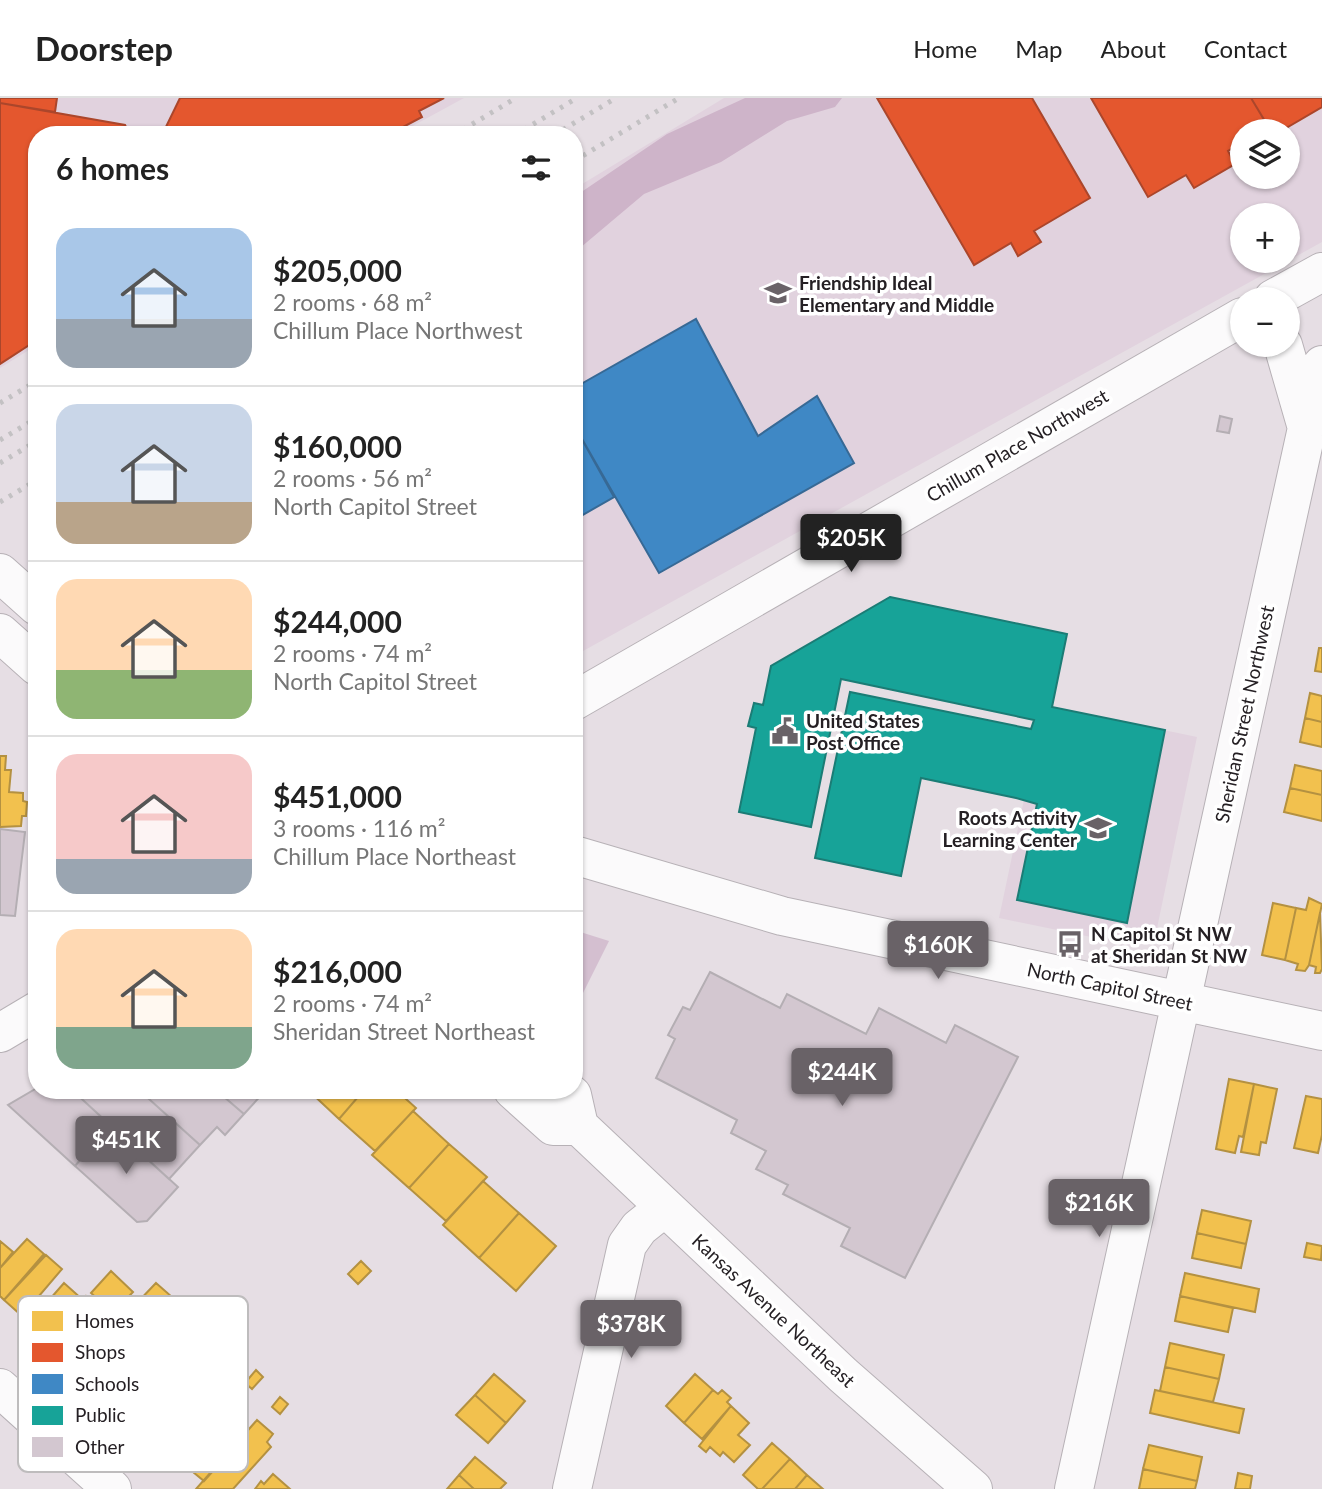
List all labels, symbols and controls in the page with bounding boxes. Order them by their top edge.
text: Doorstep [35,28,173,68]
text: Home [913,34,977,63]
text: Map [1015,34,1063,63]
text: About [1101,34,1166,63]
text: Contact [1204,34,1287,63]
map controls [1230,119,1300,357]
button: layers [1230,119,1300,189]
icon: filters [517,149,555,187]
text: 6 homes [56,150,169,186]
button: + [1230,203,1300,273]
text: $205,000 [273,252,402,288]
icon: home [112,256,196,340]
place label: Friendship Ideal Elementary and Middle [799,271,994,316]
school or university icon: Friendship Ideal Elementary and Middle [763,278,793,308]
button: − [1230,287,1300,357]
text: 2 rooms · 68 m² [273,288,432,316]
text: Chillum Place Northwest [273,316,523,344]
street label: Chillum Place Northwest [922,383,1112,506]
text: $160,000 [273,428,402,464]
icon: home [112,432,196,516]
text: 2 rooms · 56 m² [273,464,432,492]
text: North Capitol Street [273,492,477,520]
pin: $205K [802,514,900,574]
text: $205K [816,523,886,551]
text: $244,000 [273,603,402,639]
street label: Sheridan Street Northwest [1210,603,1278,825]
icon: home [112,607,196,691]
text: 2 rooms · 74 m² [273,639,432,667]
text: North Capitol Street [273,667,477,695]
place label: United States Post Office [806,709,920,754]
public building icon: United States Post Office [770,716,800,746]
text: $451,000 [273,778,402,814]
icon: home [112,782,196,866]
place label: Roots Activity Learning Center [943,806,1078,851]
school or university icon: Roots Activity Learning Center [1083,813,1113,843]
text: 3 rooms · 116 m² [273,814,445,842]
text: Chillum Place Northeast [273,842,516,870]
pin: $160K [889,922,987,981]
place label: N Capitol St NW at Sheridan St NW [1091,922,1247,967]
bus stop icon: N Capitol St NW at Sheridan St NW [1055,929,1085,959]
text: $160K [903,930,973,958]
text: $216,000 [273,953,402,989]
icon: home [112,957,196,1041]
street label: North Capitol Street [1025,957,1195,1015]
text: 2 rooms · 74 m² [273,989,432,1017]
text: Sheridan Street Northeast [273,1017,535,1045]
pin: $244K [793,1048,891,1108]
text: $244K [807,1057,877,1085]
pin: $451K [77,1116,175,1176]
text: $451K [91,1125,161,1153]
pin: $216K [1050,1180,1148,1239]
text: $216K [1064,1188,1134,1216]
street label: Kansas Avenue Northeast [688,1229,860,1392]
legend [18,1296,248,1472]
pin: $378K [582,1300,680,1360]
text: Homes [75,1309,134,1332]
text: $378K [596,1309,666,1337]
text: Shops [75,1340,125,1363]
text: Schools [75,1372,139,1395]
text: Public [75,1403,126,1426]
text: Other [75,1435,125,1458]

